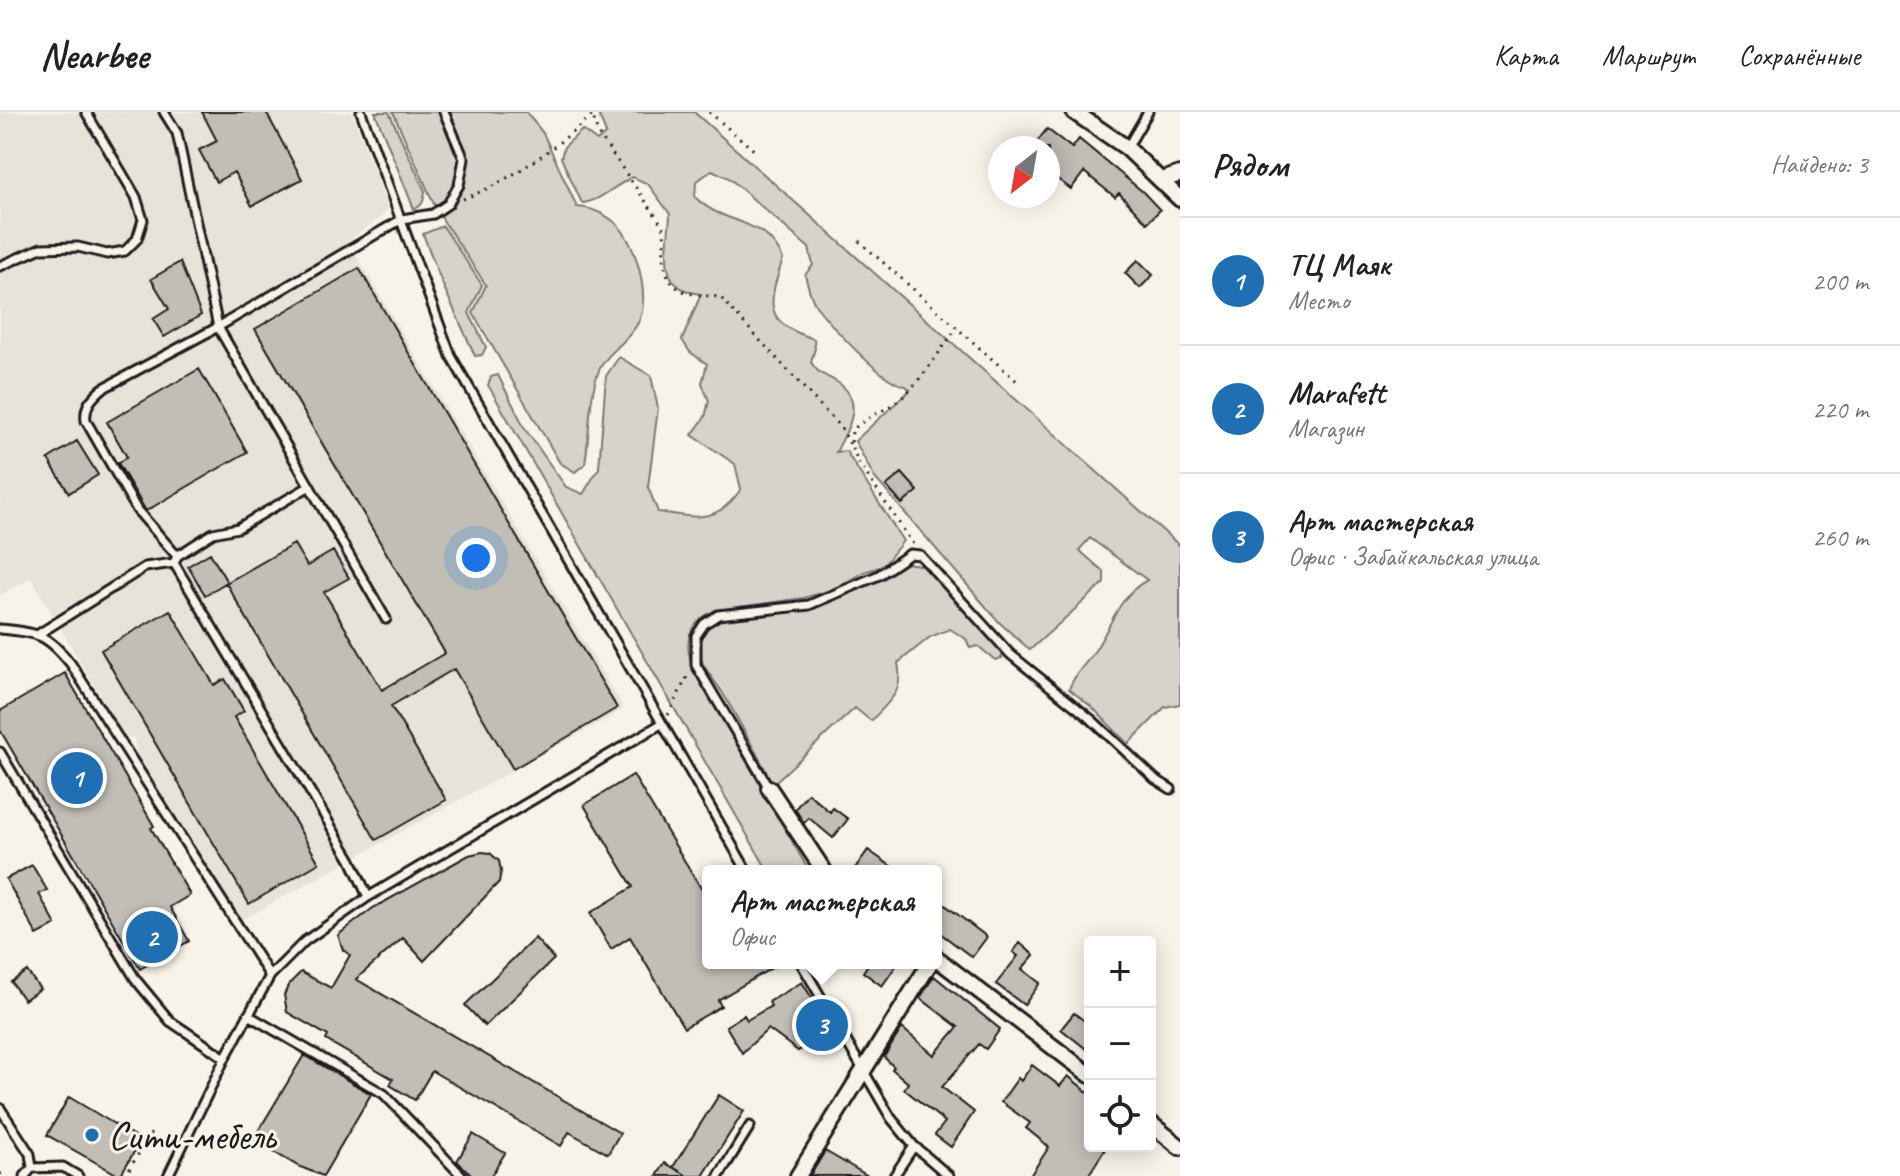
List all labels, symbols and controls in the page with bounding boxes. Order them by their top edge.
text: Nearbee [40,32,148,79]
text: Карта [1494,38,1558,73]
text: Маршрут [1602,38,1694,73]
text: Сохранённые [1738,38,1860,73]
north arrow [988,136,1060,208]
text: Рядом [1212,143,1288,186]
text: Найдено: 3 [1771,148,1868,181]
text: ТЦ Маяк [1288,246,1390,284]
text: 1 [1232,265,1244,298]
text: 200 m [1812,265,1868,298]
text: Место [1288,284,1350,317]
text: Marafett [1288,374,1385,412]
text: 2 [1232,393,1244,426]
text: 220 m [1812,393,1868,426]
text: Магазин [1288,412,1364,445]
text: Арт мастерская [1288,502,1473,540]
text: 3 [1232,521,1244,554]
text: 260 m [1812,521,1868,554]
your location [456,538,496,578]
text: Офис · Забайкальская улица [1288,540,1538,573]
pin: 1 [51,748,103,808]
popup [702,865,942,969]
text: Арт мастерская [730,882,914,920]
pin: 2 [126,907,178,967]
text: Офис [730,920,775,953]
map controls [1084,936,1156,1152]
button: + [1084,936,1156,1008]
pin: 3 [796,995,848,1055]
button: − [1084,1008,1156,1080]
button: locate [1084,1080,1156,1152]
place label: Сити-мебель [108,1111,278,1161]
marker: Сити-мебель [83,1126,101,1144]

